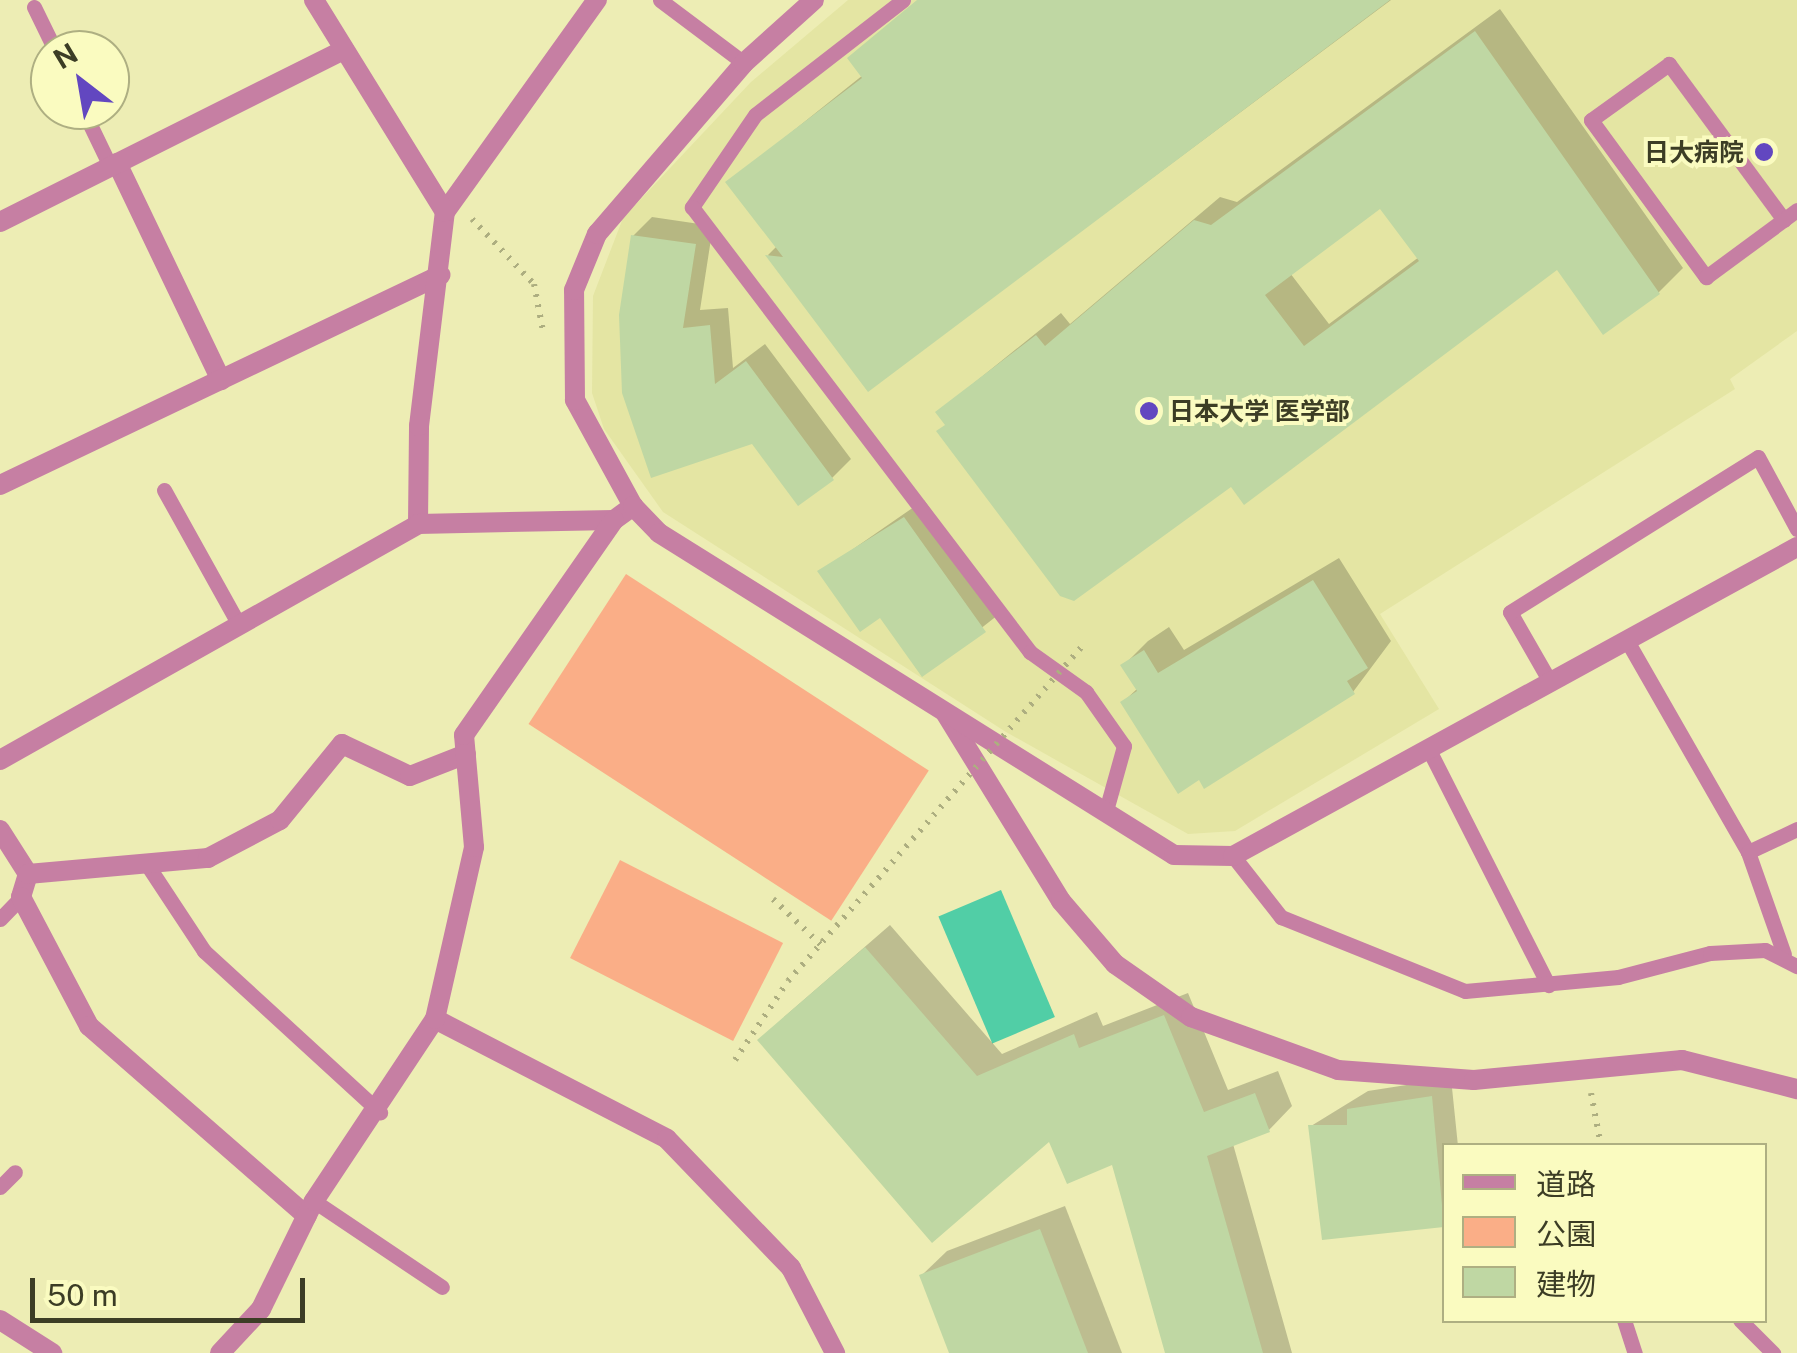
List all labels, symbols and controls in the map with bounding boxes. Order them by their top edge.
north arrow [30,30,130,130]
text: N [47,36,83,75]
place label: 日大病院 [1644,137,1744,167]
marker: 日大病院 [1753,141,1775,163]
place label: 日本大学 医学部 [1169,396,1350,426]
marker: 日本大学 医学部 [1138,400,1160,422]
legend [1442,1143,1767,1323]
text: 道路 [1536,1166,1596,1202]
text: 公園 [1536,1216,1596,1252]
scale bar [35,1258,310,1320]
text: 建物 [1536,1266,1596,1302]
text: 50 m [47,1277,118,1313]

